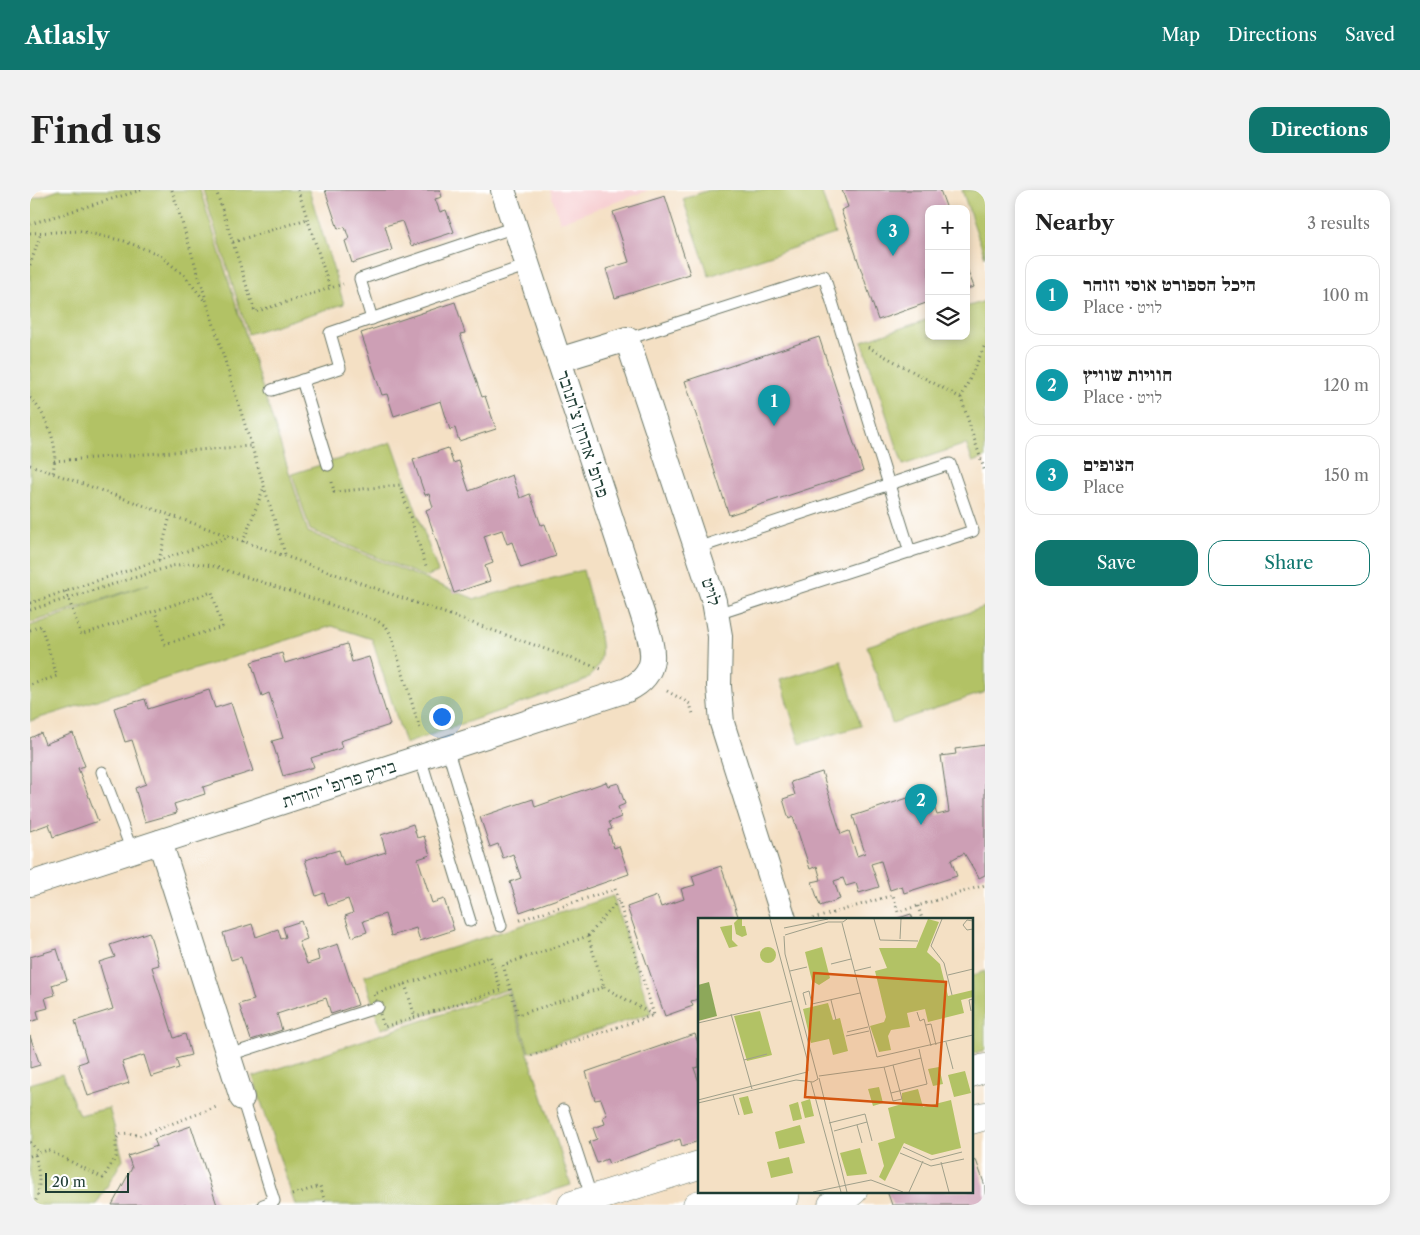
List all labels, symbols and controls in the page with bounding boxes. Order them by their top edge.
text: Atlasly [25,21,109,50]
text: Map [1161,24,1200,46]
text: Directions [1228,24,1317,46]
text: Saved [1345,24,1395,46]
button: Directions [1249,107,1390,153]
text: Find us [30,109,162,152]
map controls [925,205,970,340]
button: + [925,205,970,250]
text: Nearby [1035,210,1114,235]
text: 3 results [1307,213,1370,233]
pin: 3 [877,215,909,256]
button: − [925,250,970,295]
text: היכל הספורט אוסי וזוהר [1083,273,1256,296]
text: 1 [1048,285,1056,305]
text: 100 m [1323,285,1369,305]
button: layers [925,295,970,340]
text: Place · לויט [1083,297,1162,317]
text: חוויות שוויץ [1083,363,1172,386]
street label: פרופ' אהרון צ'חנובר [552,368,614,500]
text: 2 [1047,375,1057,395]
text: 120 m [1324,375,1369,395]
pin: 1 [758,385,790,426]
text: Place · לויט [1083,387,1162,407]
text: הצופים [1083,453,1134,476]
text: 3 [1047,465,1057,485]
text: 150 m [1324,465,1369,485]
text: Place [1083,477,1124,497]
button: Save [1035,540,1198,586]
button: Share [1208,540,1370,586]
street label: לויט [696,575,726,609]
your location [429,704,455,730]
street label: בירק פרופ' יהודית [279,755,399,813]
pin: 2 [905,784,937,825]
inset map [698,918,972,1192]
scale bar [45,1170,129,1193]
text: 20 m [52,1173,86,1191]

